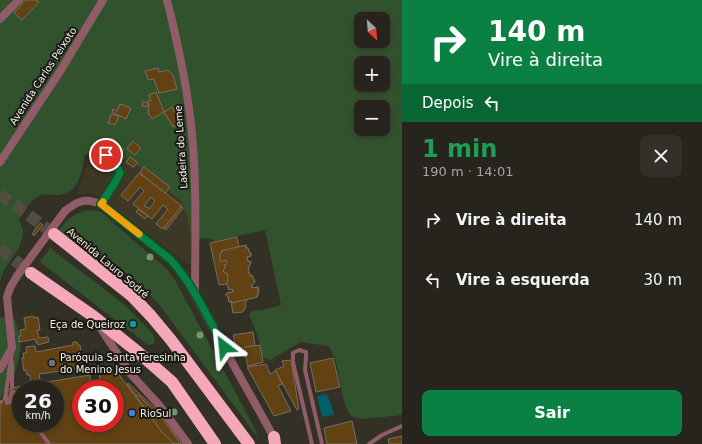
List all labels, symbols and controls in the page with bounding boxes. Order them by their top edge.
north arrow [354,12,390,48]
map controls [354,12,390,136]
text: 140 m [488,15,585,48]
icon: right [422,16,474,68]
street label: Avenida Carlos Peixoto [7,25,79,127]
text: Vire à direita [488,49,603,70]
button: + [354,56,390,92]
icon: left [481,92,503,114]
text: Depois [422,94,473,112]
button: − [354,100,390,136]
street label: Ladeira do Leme [173,105,189,189]
text: 1 min [422,135,497,163]
button: close [640,135,682,177]
pin [89,138,123,172]
icon: arrive [95,144,117,166]
text: 190 m · 14:01 [422,164,513,179]
icon: right [422,209,444,231]
text: Vire à direita [456,211,567,229]
text: 140 m [634,211,682,229]
street label: Avenida Lauro Sodré [65,226,151,300]
icon: left [422,269,444,291]
text: Vire à esquerda [456,271,590,289]
text: 30 m [644,271,682,289]
place label: Eça de Queiroz [50,319,125,330]
marker: Eça de Queiroz [128,319,138,329]
position arrow [203,326,245,368]
place label: Paróquia Santa Teresinha do Menino Jesus [60,352,186,375]
marker: Paróquia Santa Teresinha do Menino Jesus [47,358,57,368]
speed limit sign: 30 [72,380,124,432]
text: 26 [24,389,52,413]
button: Sair [422,390,682,436]
marker: RioSul [127,408,137,418]
place label: RioSul [140,408,171,419]
text: km/h [25,410,51,421]

